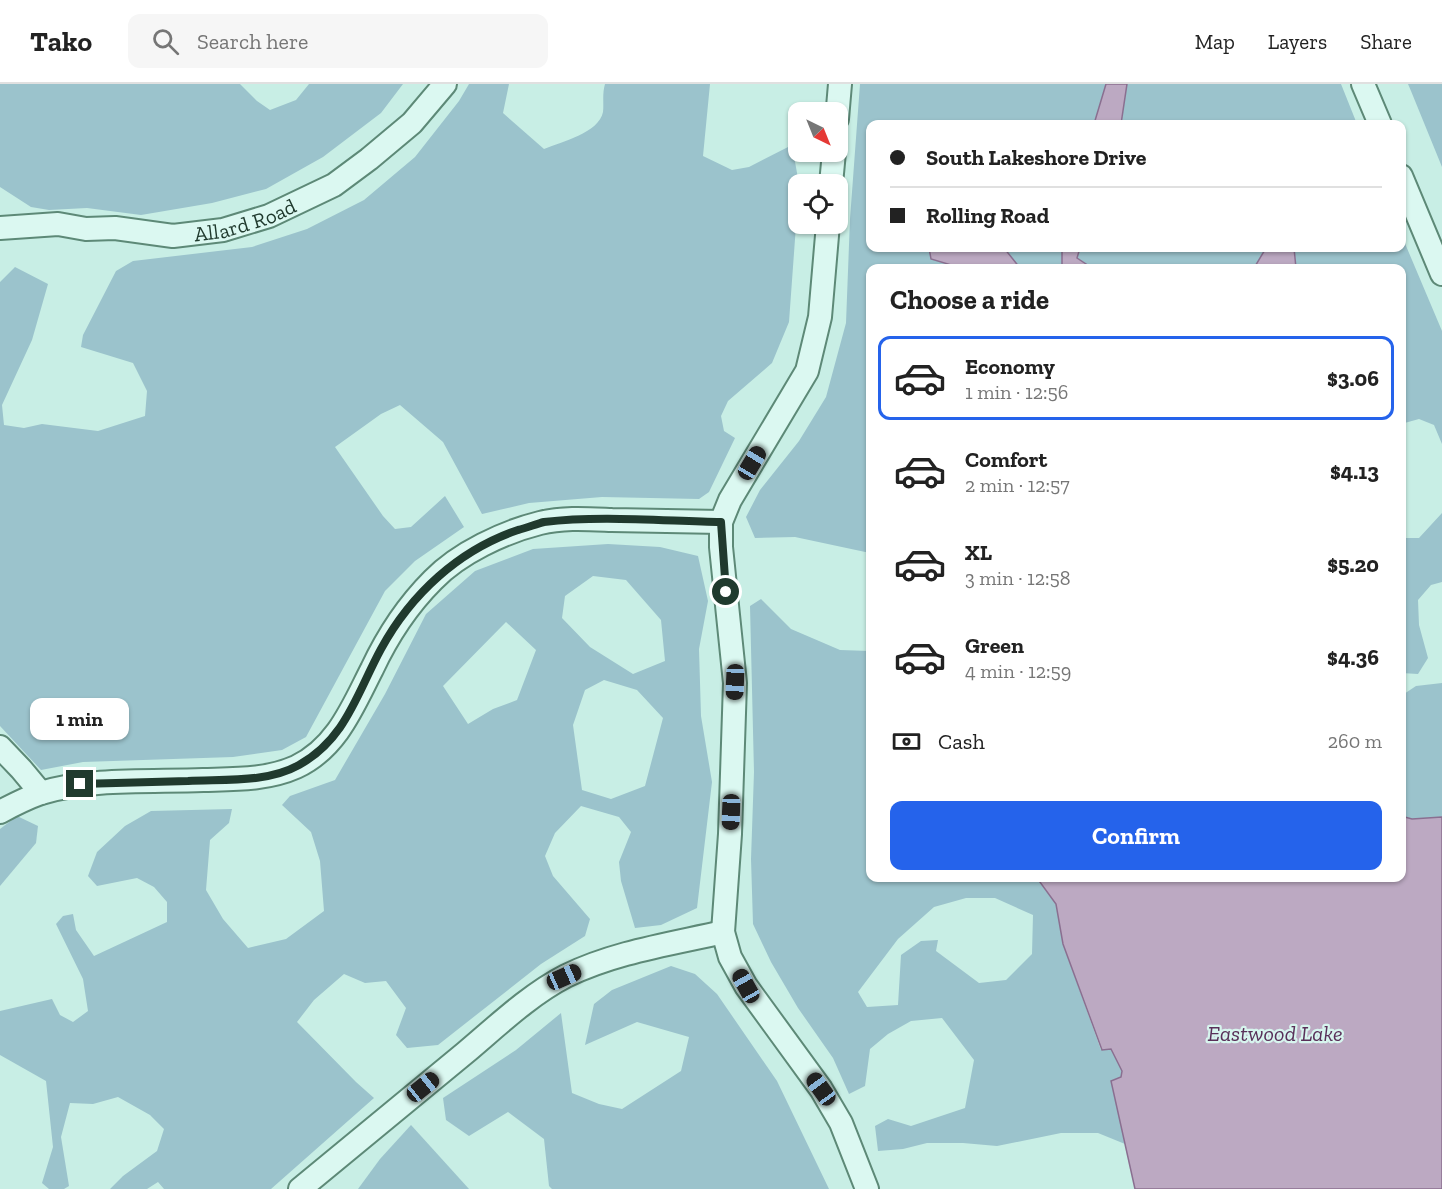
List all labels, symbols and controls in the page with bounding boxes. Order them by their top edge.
search box [128,14,548,68]
text: Tako [30,25,92,58]
icon: search [149,25,182,58]
text: Search here [197,28,308,55]
text: Map [1195,29,1235,54]
text: Layers [1268,29,1327,54]
text: Share [1360,29,1412,54]
north arrow [788,102,848,162]
map controls [788,102,848,234]
text: South Lakeshore Drive [926,144,1146,171]
button: locate [788,174,848,234]
street label: Allard Road [193,192,300,246]
text: Rolling Road [926,202,1049,229]
text: Choose a ride [890,284,1049,316]
icon: car [893,351,947,405]
text: Economy [965,353,1055,380]
text: $3.06 [1327,365,1379,392]
text: 1 min · 12:56 [965,380,1068,404]
car [735,443,769,483]
icon: car [893,444,947,498]
text: Comfort [965,446,1047,473]
text: $4.13 [1330,458,1379,485]
text: 2 min · 12:57 [965,473,1070,497]
icon: car [893,537,947,591]
text: XL [965,539,992,566]
text: $5.20 [1327,551,1379,578]
text: 3 min · 12:58 [965,566,1071,590]
route start [712,578,739,605]
icon: car [893,630,947,684]
text: Green [965,632,1024,659]
text: $4.36 [1327,644,1379,671]
text: 4 min · 12:59 [965,659,1071,683]
car [725,664,745,700]
callout: 1 min [31,697,130,739]
text: 1 min [56,707,103,731]
icon: cash [890,725,923,758]
text: Cash [938,728,985,755]
text: 260 m [1328,729,1382,753]
route end [66,770,93,797]
car [721,794,741,830]
button: Confirm [890,801,1382,870]
car [544,961,584,993]
car [729,966,763,1006]
water label: Eastwood Lake [1207,1020,1343,1047]
car [403,1069,443,1105]
car [803,1069,839,1109]

